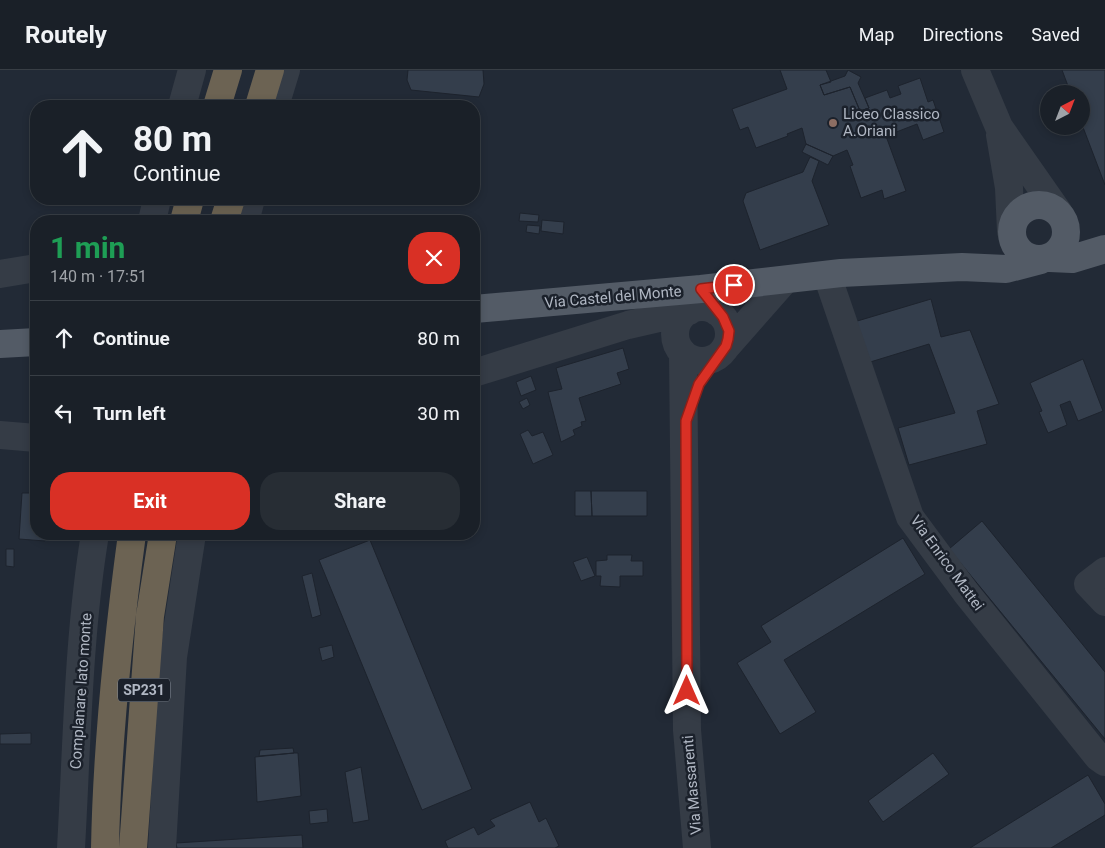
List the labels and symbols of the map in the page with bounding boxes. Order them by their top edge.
north arrow [1040,85,1090,135]
place label: Liceo Classico A.Oriani [843,105,940,140]
marker: Liceo Classico A.Oriani [827,117,839,129]
pin [713,264,755,306]
street label: Via Castel del Monte [544,282,682,312]
street label: Via Enrico Mattei [906,512,988,614]
street label: Complanare lato monte [67,612,95,770]
position arrow [660,664,712,716]
road number: SP231 [118,678,170,702]
street label: Via Massarenti [679,735,705,835]

